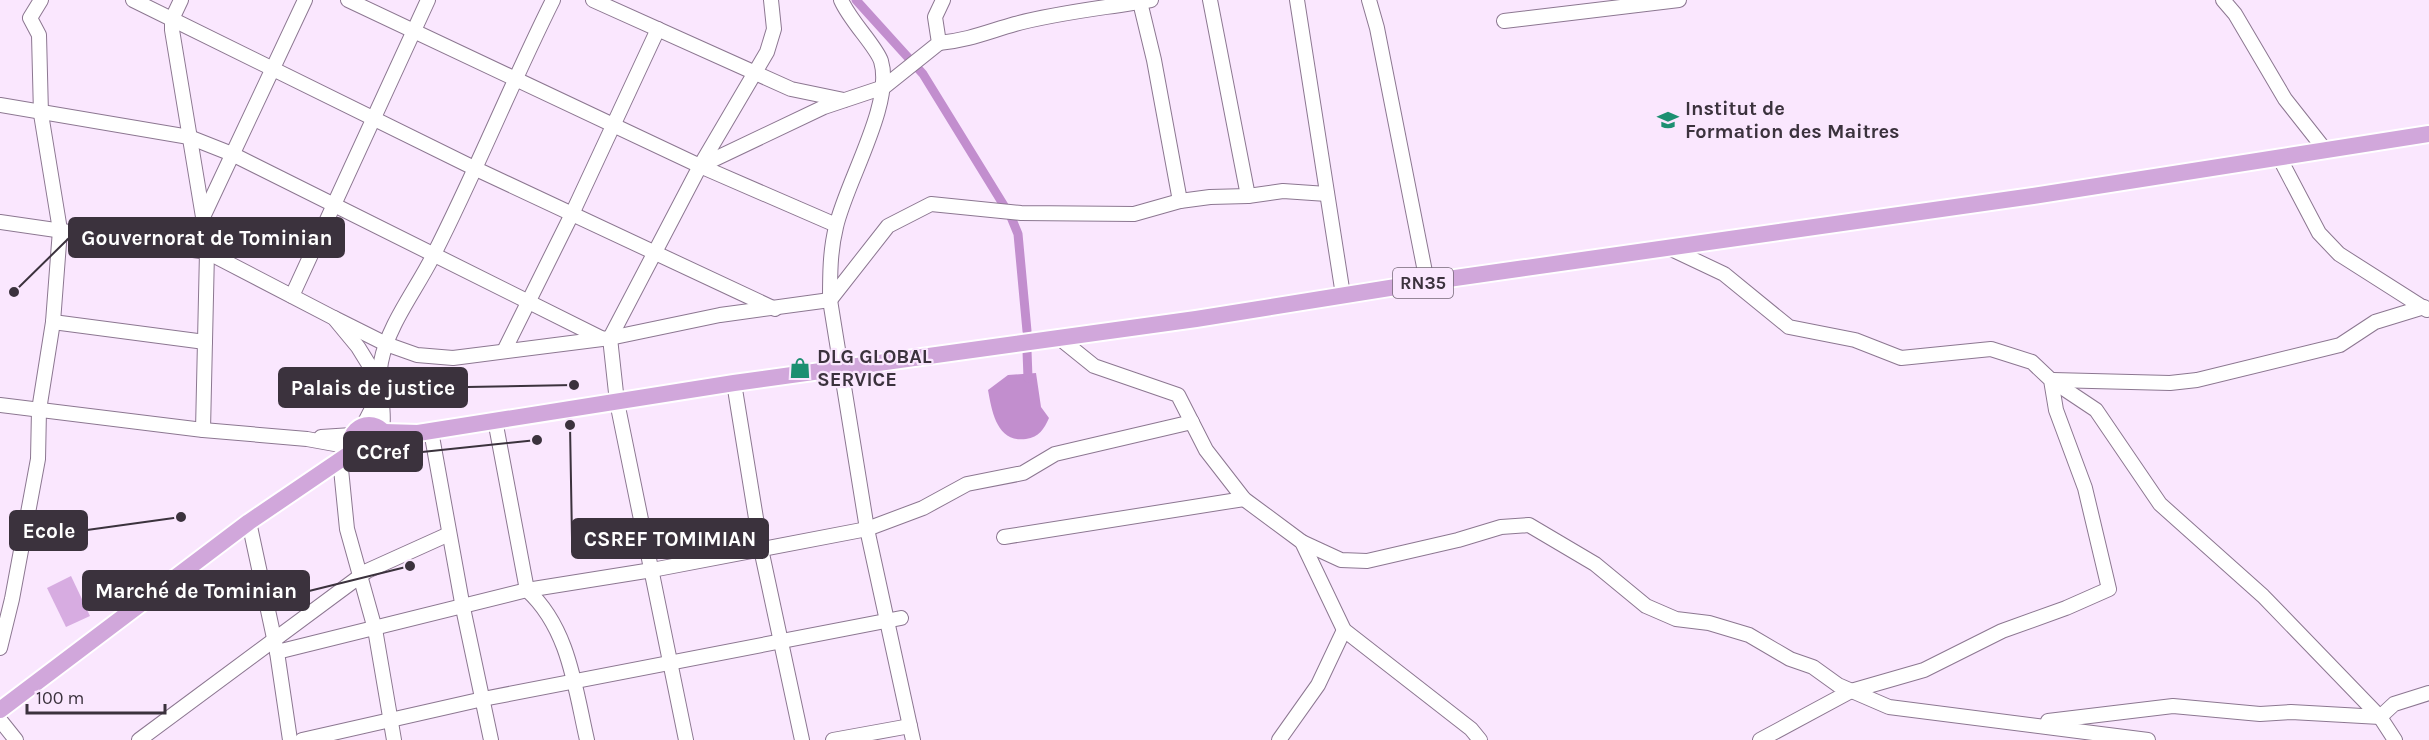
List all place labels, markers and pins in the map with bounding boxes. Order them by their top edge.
place label: Institut de Formation des Maitres [1685,97,1900,143]
school or university icon: Institut de Formation des Maitres [1656,108,1680,132]
callout: Gouvernorat de Tominian [69,218,344,257]
place label: DLG GLOBAL SERVICE [817,345,932,391]
shop icon: DLG GLOBAL SERVICE [788,356,812,380]
callout: Palais de justice [279,368,467,407]
callout: CCref [344,432,422,471]
callout: Ecole [10,511,87,550]
callout: CSREF TOMIMIAN [572,519,768,558]
callout: Marché de Tominian [83,571,309,610]

